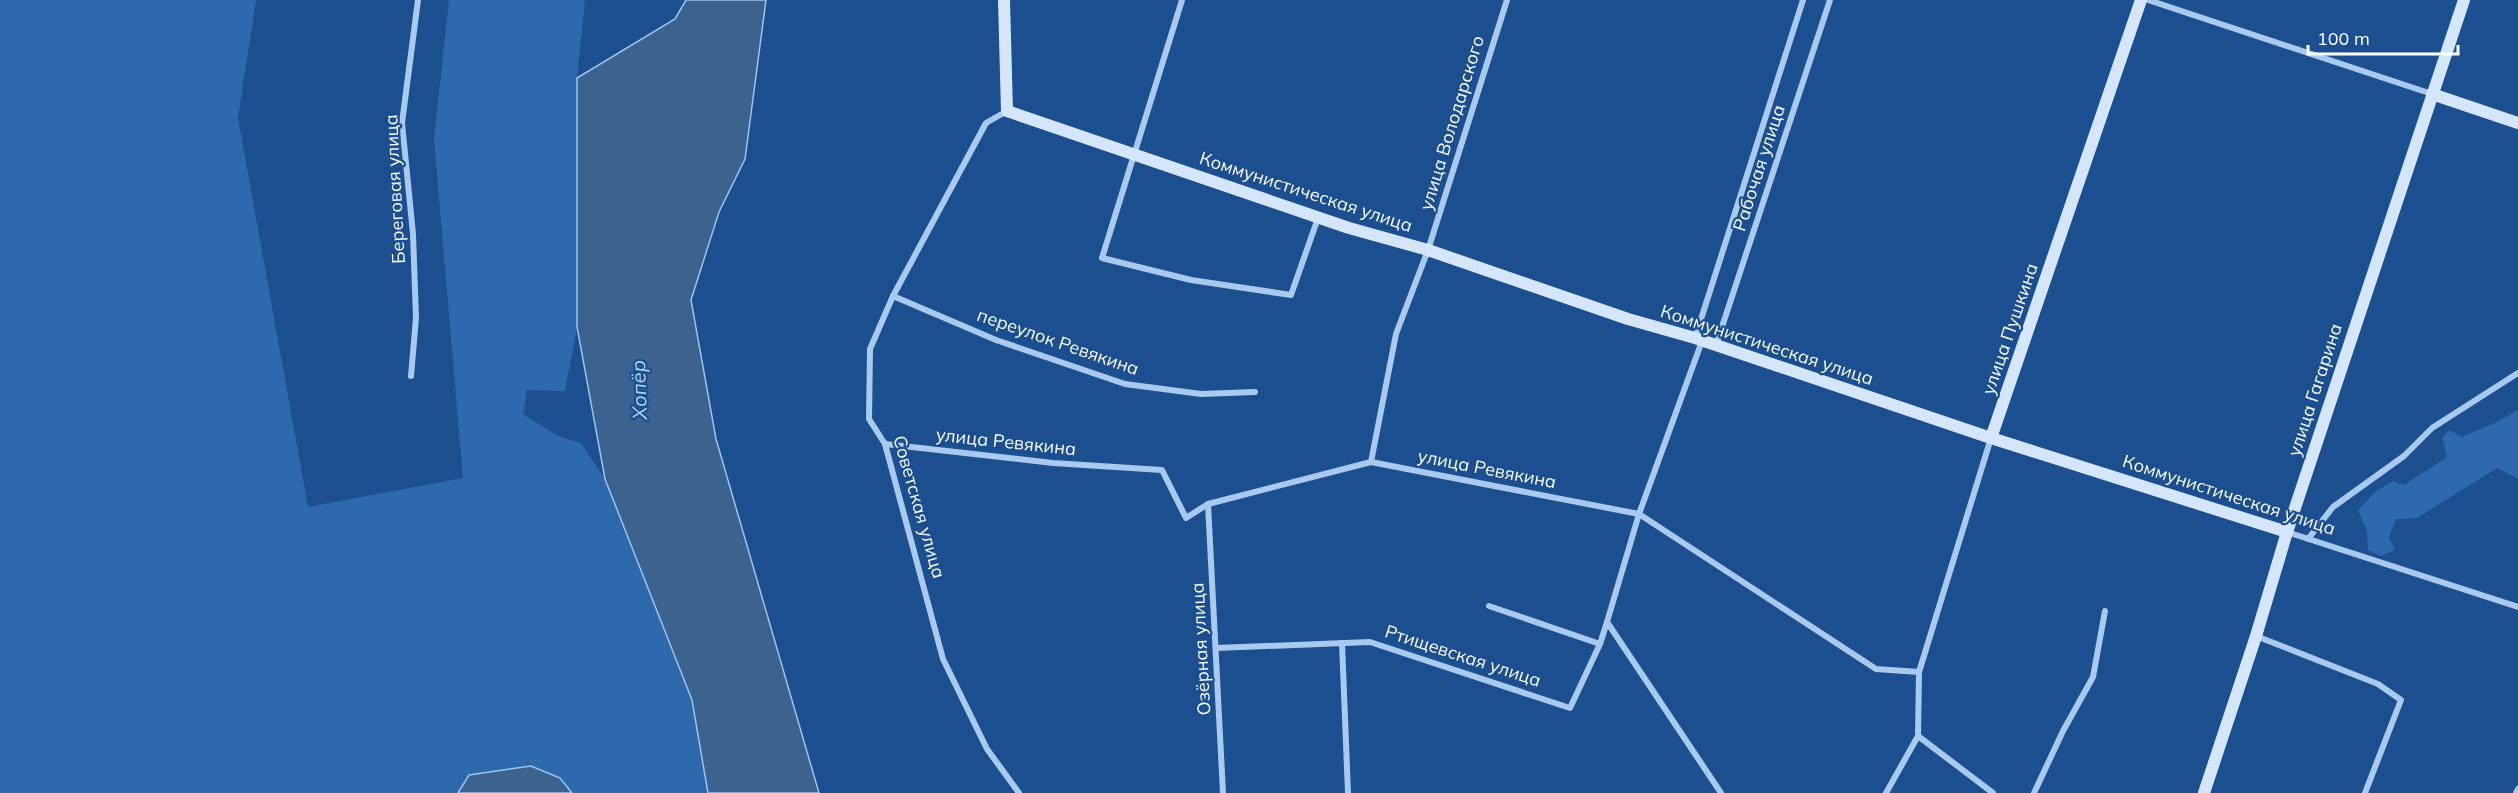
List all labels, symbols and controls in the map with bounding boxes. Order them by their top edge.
scale bar [2308,18,2458,56]
text: 100 m [2317,27,2370,50]
street label: улица Володарского [1414,33,1489,213]
street label: Рабочая улица [1727,102,1790,234]
street label: Береговая улица [379,114,410,264]
street label: Коммунистическая улица [1197,146,1416,237]
street label: улица Пушкина [1976,260,2043,398]
street label: Коммунистическая улица [1658,299,1877,390]
street label: переулок Ревякина [974,303,1142,380]
street label: улица Гагарина [2282,321,2347,459]
water label: Хопёр [625,360,652,421]
street label: улица Ревякина [935,423,1077,460]
street label: Советская улица [888,433,951,581]
street label: улица Ревякина [1416,444,1558,493]
street label: Коммунистическая улица [2120,449,2339,540]
street label: Озёрная улица [1186,582,1215,716]
street label: Ртищевская улица [1382,619,1544,692]

